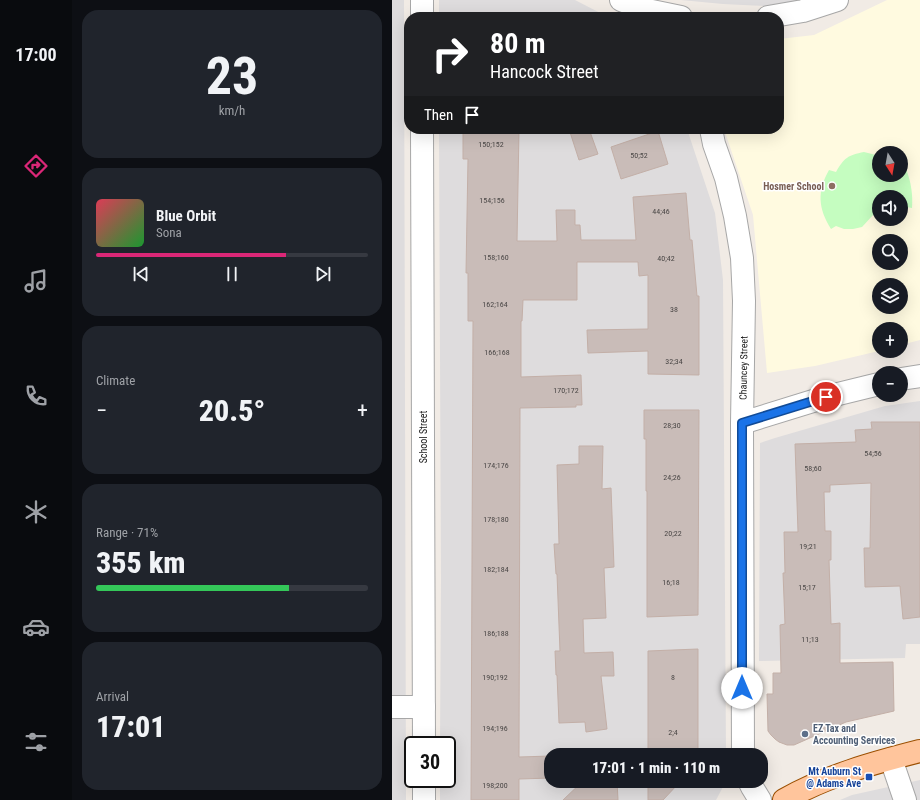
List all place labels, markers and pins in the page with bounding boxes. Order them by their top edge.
place label: Hosmer School [763,181,824,192]
marker: Hosmer School [827,181,837,191]
pin [809,380,843,414]
place label: EZ Tax and Accounting Services [813,723,896,746]
marker: EZ Tax and Accounting Services [800,729,810,739]
place label: Mt Auburn St @ Adams Ave [806,766,861,789]
marker: Mt Auburn St @ Adams Ave [864,772,874,782]

